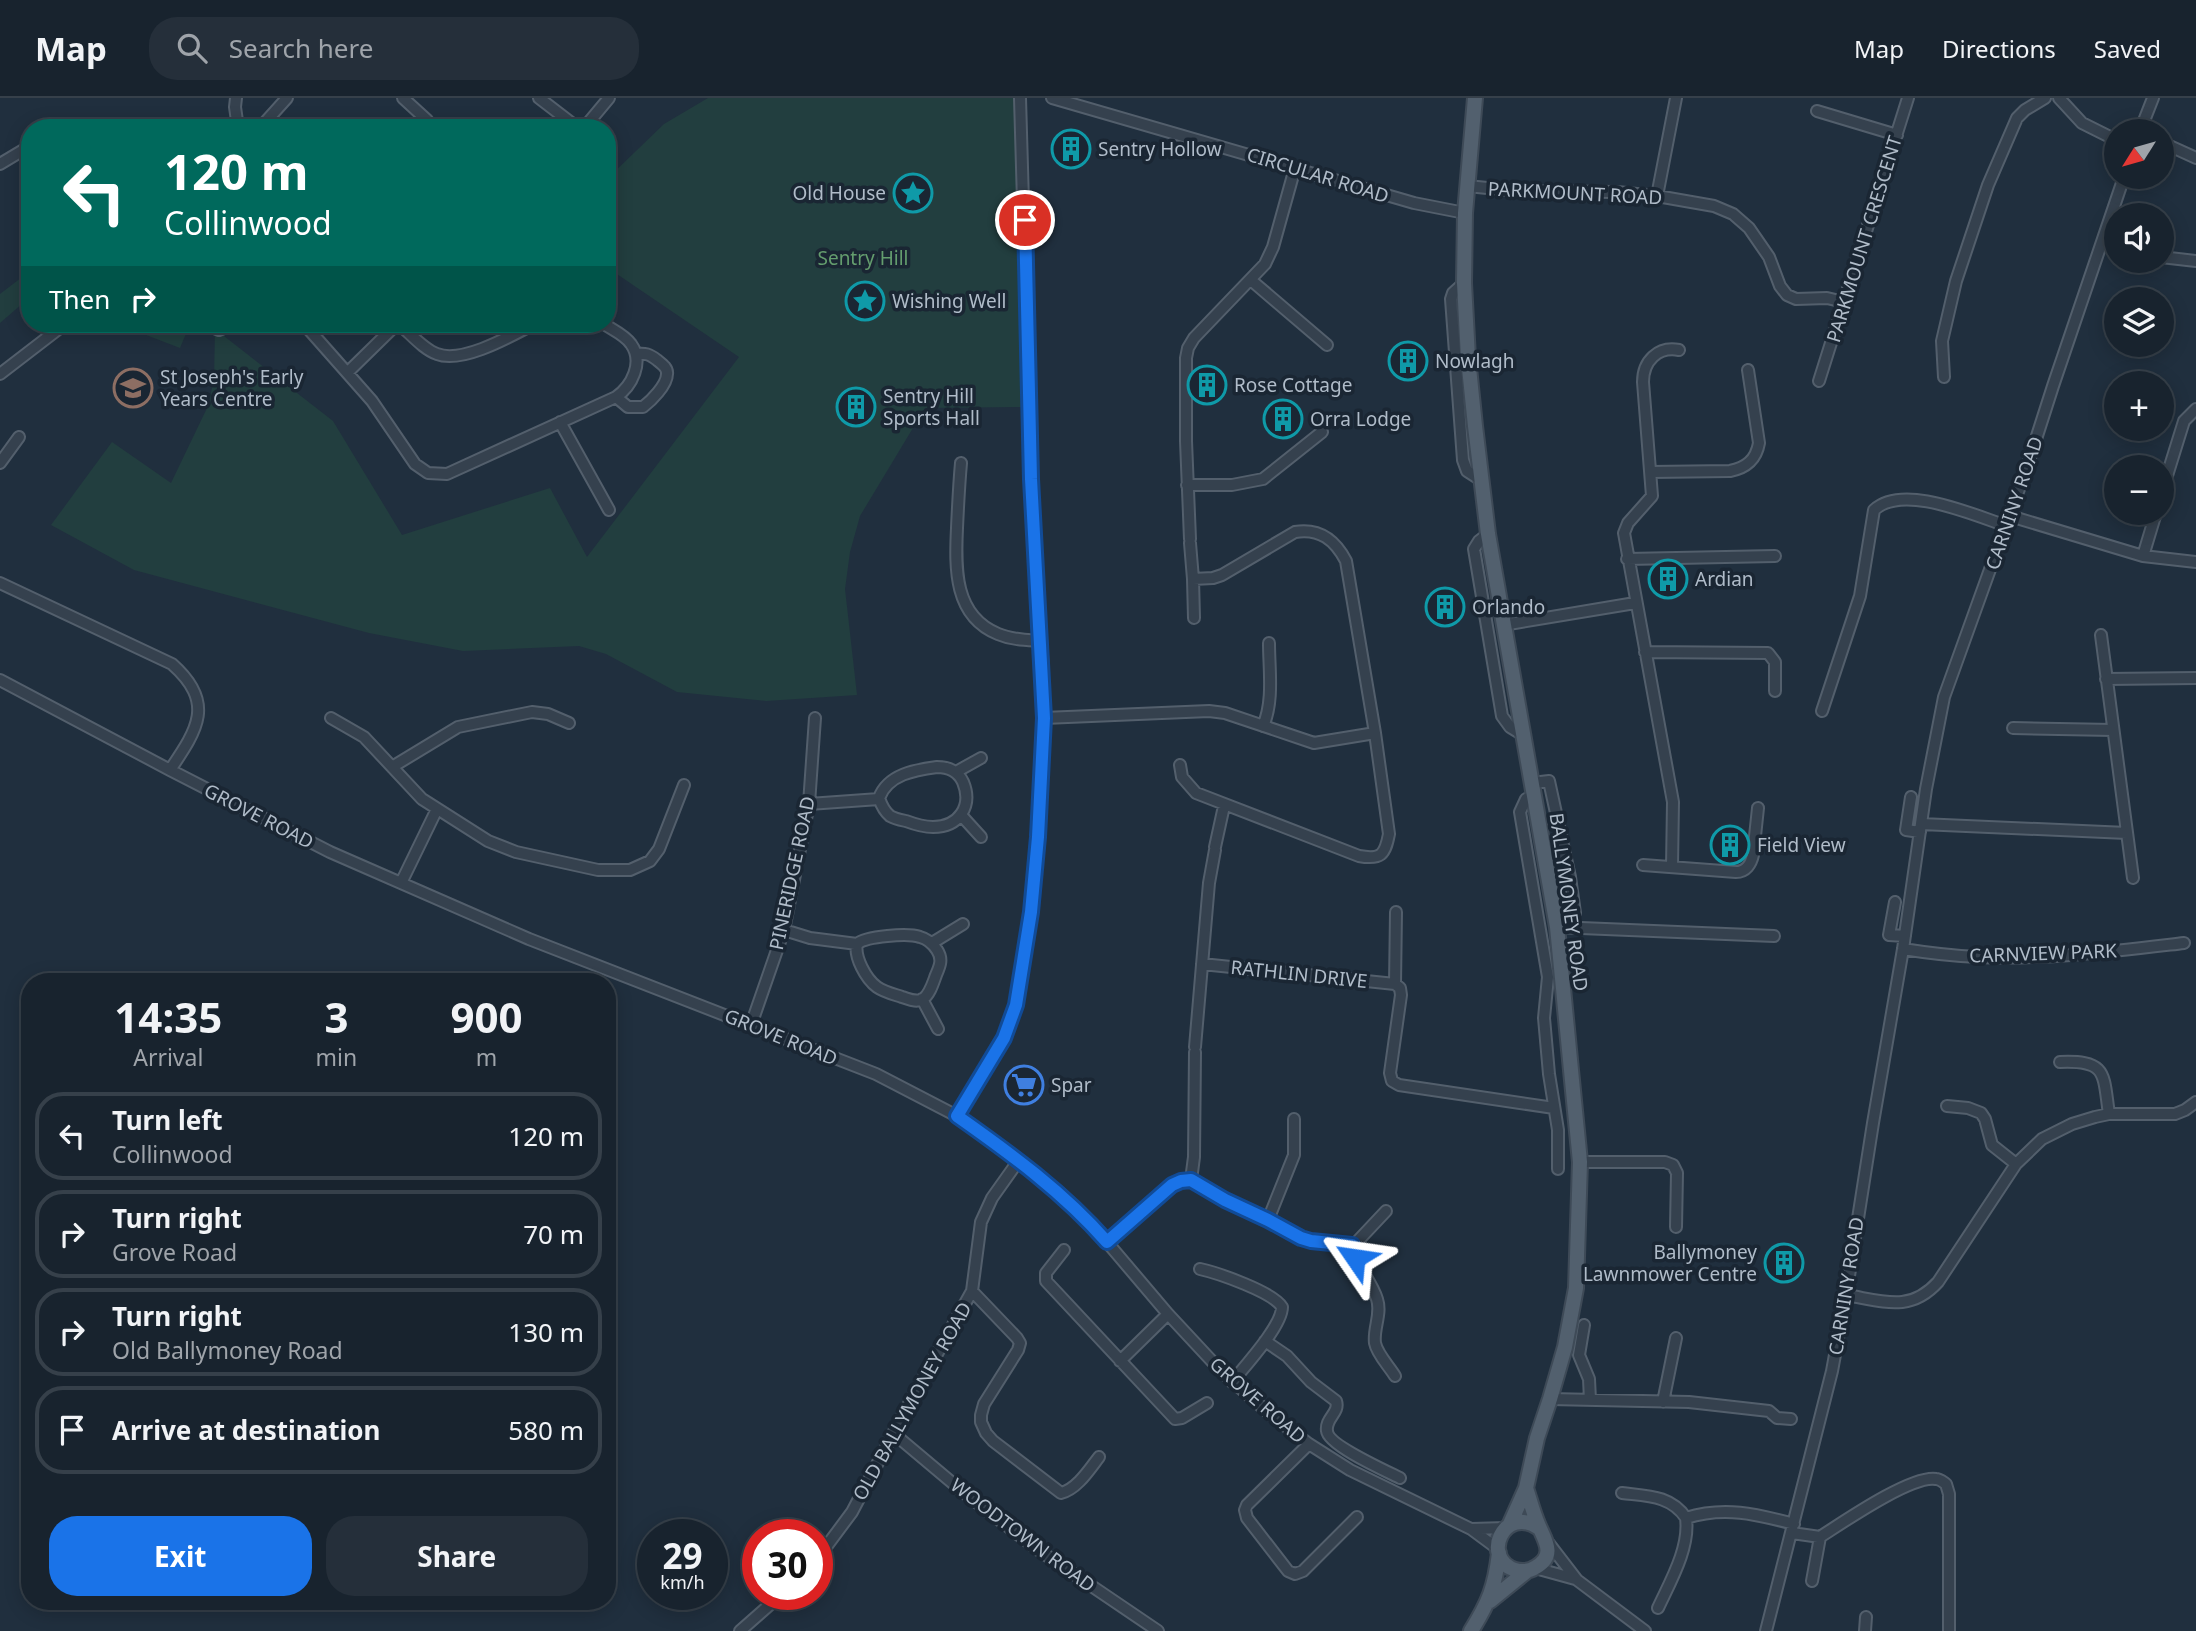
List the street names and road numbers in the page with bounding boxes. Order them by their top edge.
street label: PARKMOUNT CRESCENT [1820,132,1908,345]
street label: CIRCULAR ROAD [1244,141,1392,209]
street label: PARKMOUNT ROAD [1487,175,1663,211]
street label: CARNINY ROAD [1979,433,2049,573]
street label: GROVE ROAD [200,777,318,855]
street label: PINERIDGE ROAD [763,794,821,952]
street label: BALLYMONEY ROAD [1544,811,1594,993]
street label: CARNVIEW PARK [1969,937,2117,969]
street label: RATHLIN DRIVE [1229,954,1369,994]
street label: GROVE ROAD [721,1003,841,1071]
street label: CARNINY ROAD [1822,1215,1870,1357]
street label: OLD BALLYMONEY ROAD [847,1297,977,1505]
street label: GROVE ROAD [1204,1351,1312,1449]
street label: WOODTOWN ROAD [945,1472,1101,1598]

